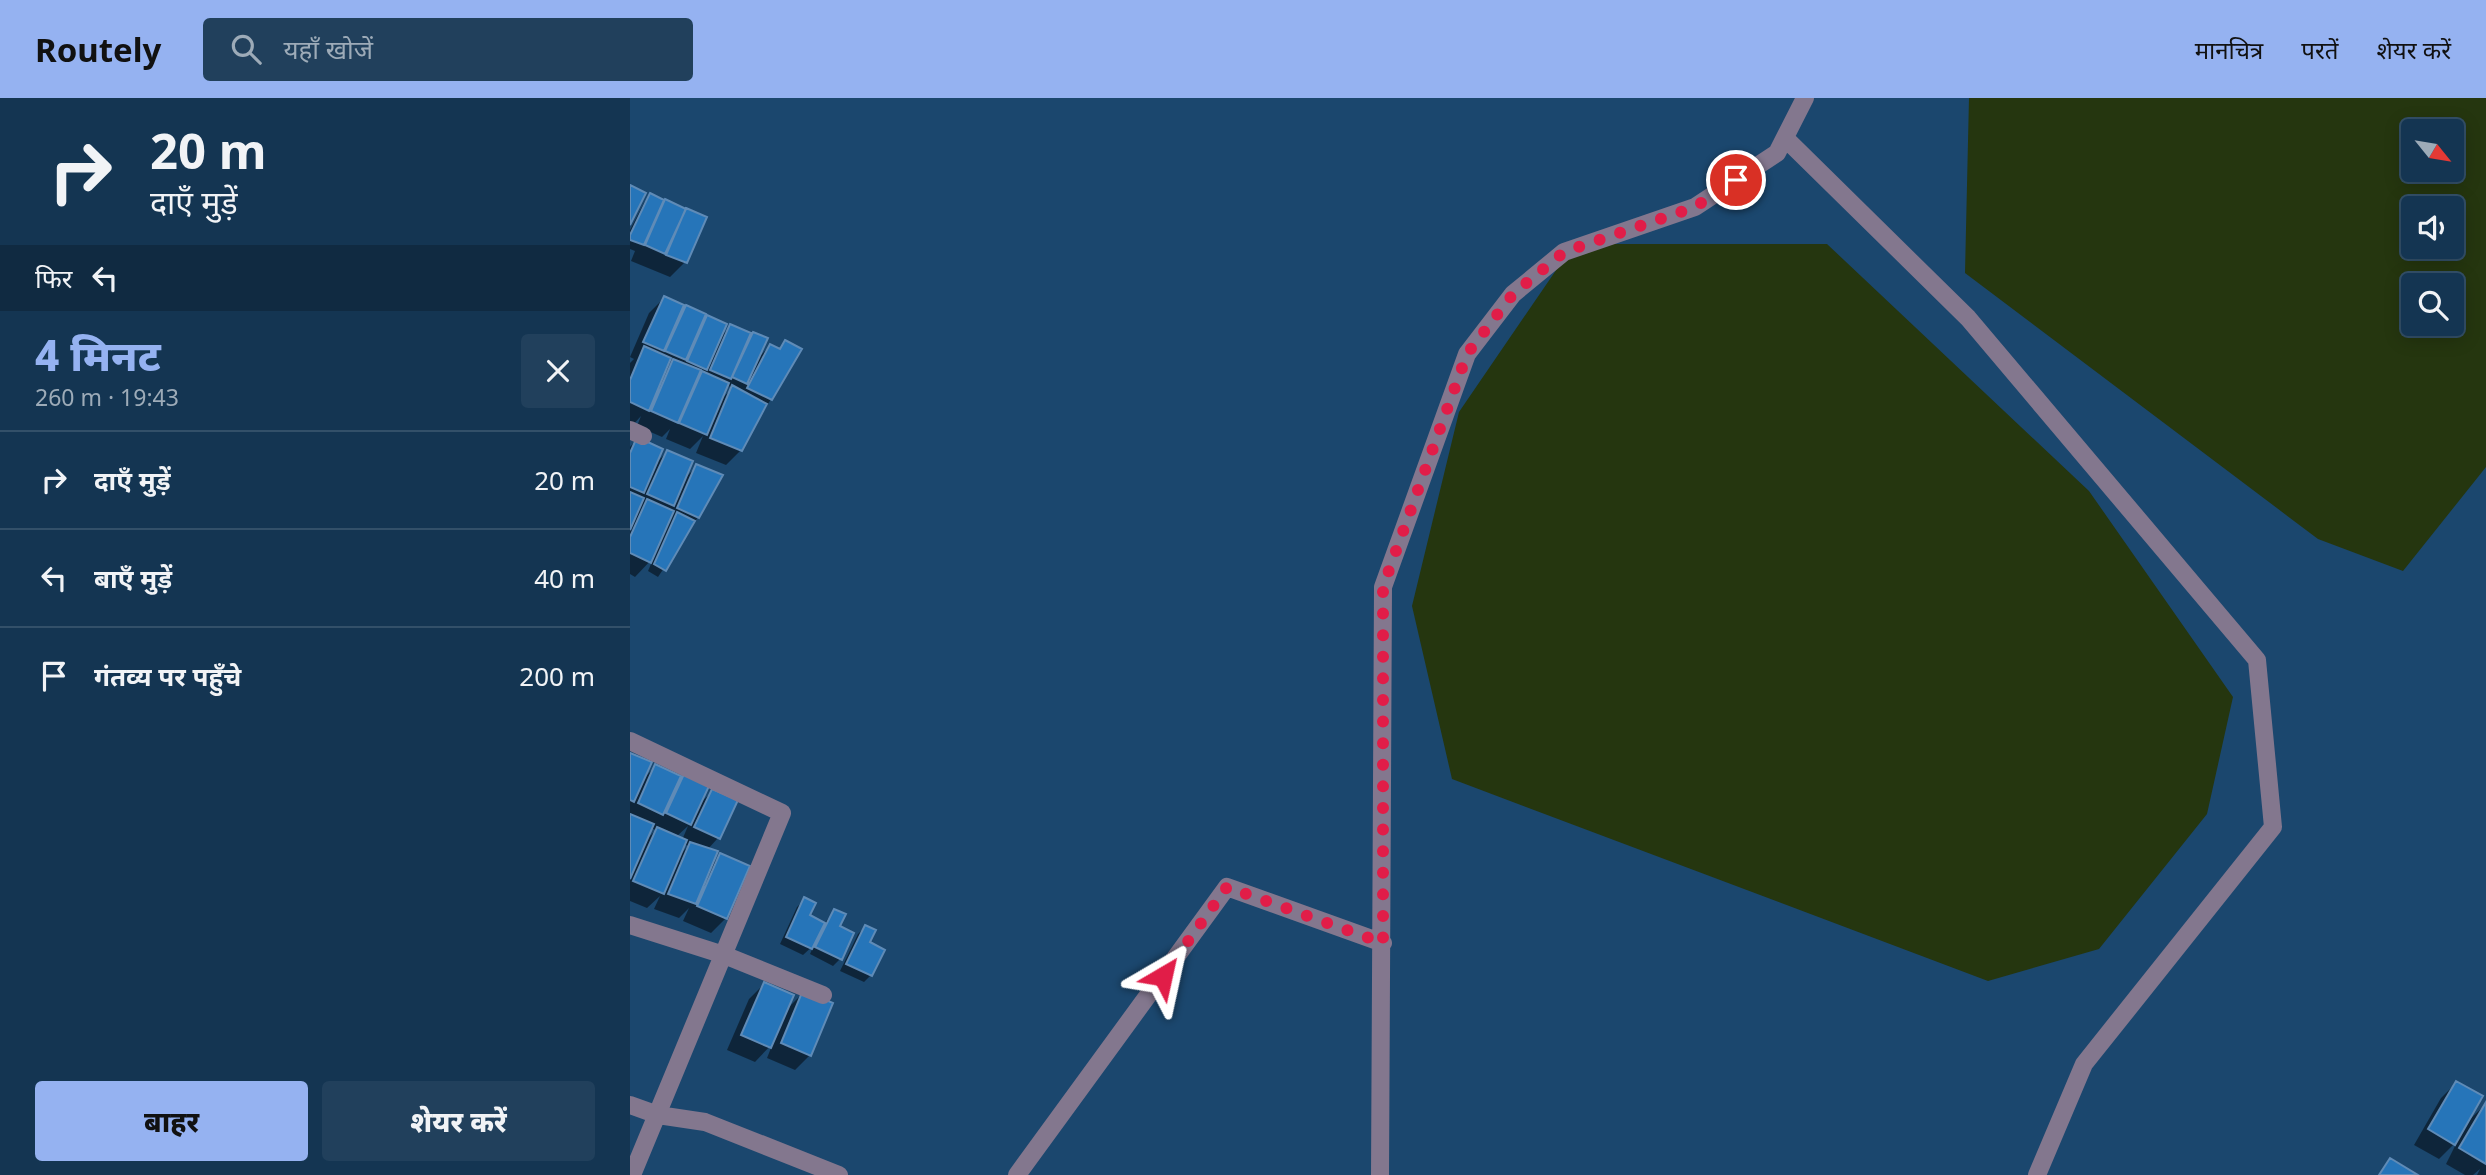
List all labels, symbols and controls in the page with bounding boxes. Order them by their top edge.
search box [203,18,693,81]
text: Routely [35,27,161,72]
icon: search [227,30,265,68]
text: यहाँ खोजें [283,31,373,67]
text: मानचित्र [2195,33,2263,66]
text: परतें [2301,33,2338,66]
text: शेयर करें [2376,33,2451,66]
text: 20 m [150,117,267,183]
north arrow [2401,119,2464,182]
map controls [2401,119,2464,336]
icon: right [35,126,126,217]
pin [1706,150,1766,210]
icon: arrive [1717,161,1755,199]
text: दाएँ मुड़ें [150,180,238,223]
button: sound [2401,196,2464,259]
icon: left [86,259,124,297]
text: फिर [35,260,72,296]
button: search [2401,273,2464,336]
text: 4 मिनट [35,326,161,383]
button: close [521,334,595,408]
text: 260 m · 19:43 [35,381,179,413]
icon: right [35,461,73,499]
text: दाएँ मुड़ें [94,462,171,498]
text: 20 m [534,462,595,498]
icon: left [35,559,73,597]
text: बाएँ मुड़ें [94,560,172,596]
text: 40 m [534,560,595,596]
icon: arrive [35,657,73,695]
text: गंतव्य पर पहुँचे [94,658,241,694]
text: 200 m [519,658,595,694]
position arrow [1126,939,1200,1013]
button: बाहर [35,1081,308,1161]
button: शेयर करें [322,1081,595,1161]

